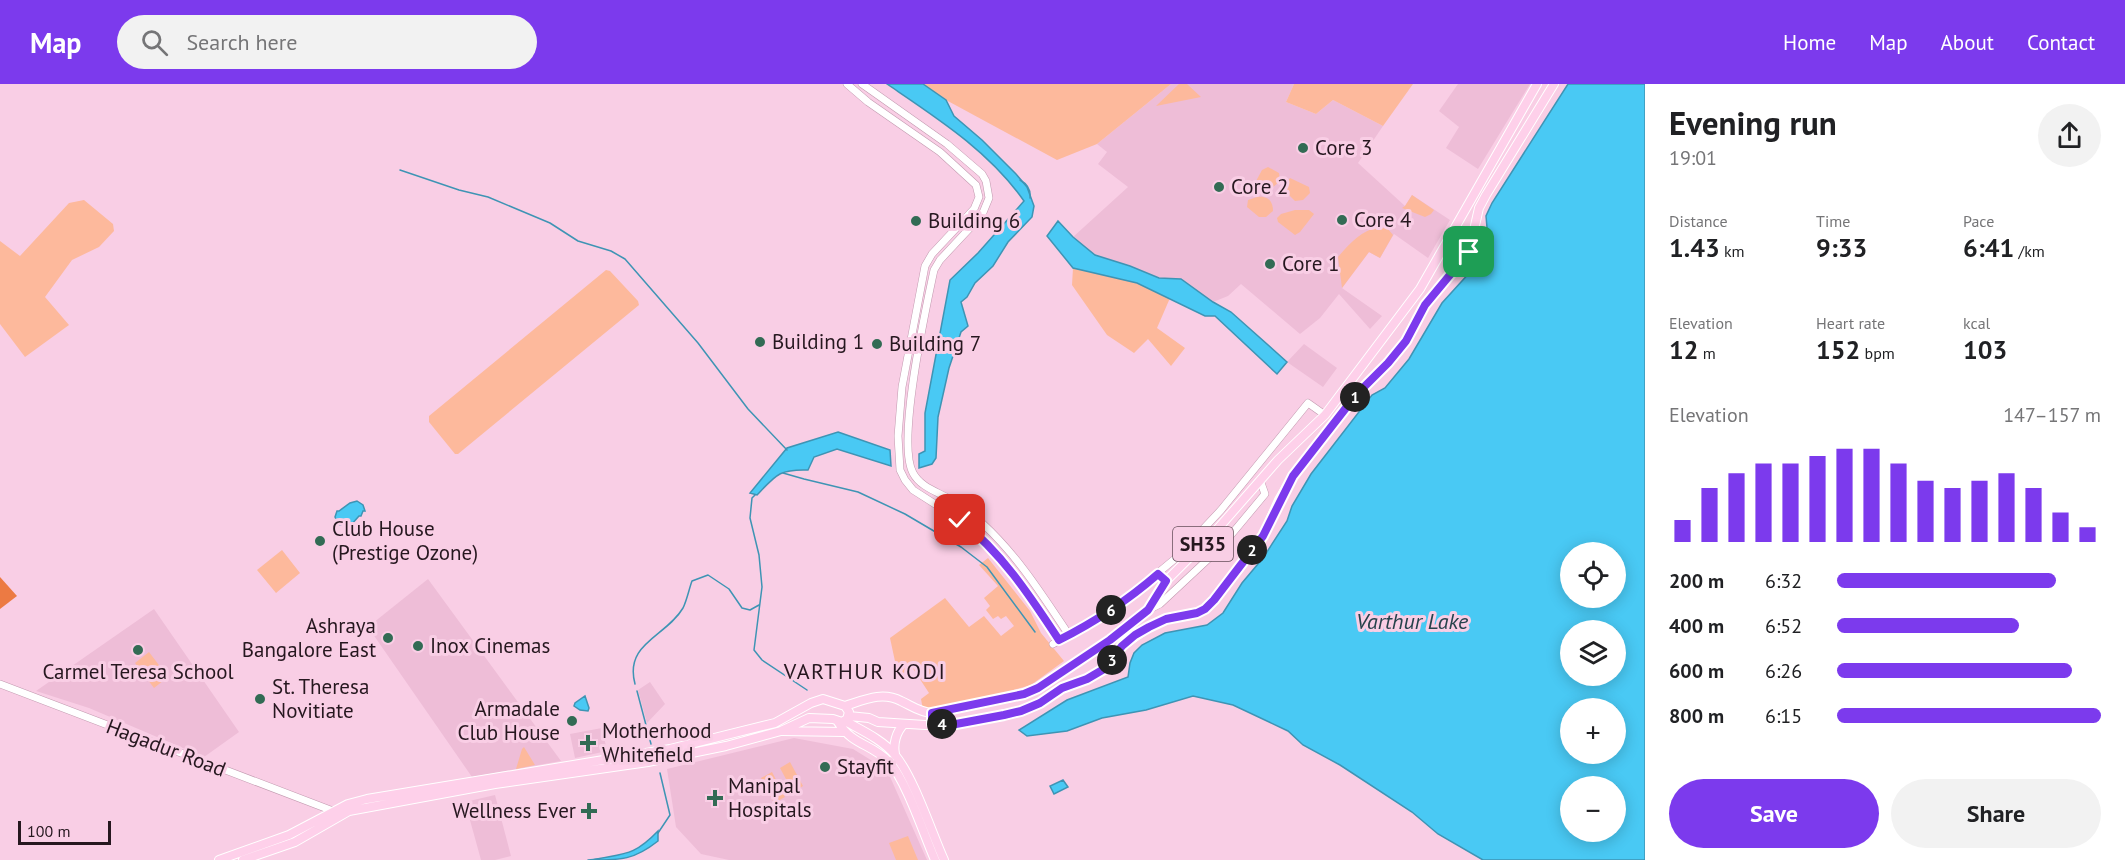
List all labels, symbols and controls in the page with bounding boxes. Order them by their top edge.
search box [117,15,537,69]
text: Map [30,24,81,61]
icon: search [138,26,171,59]
text: Search here [186,28,297,56]
text: Home [1783,29,1836,56]
text: Map [1869,29,1908,56]
text: About [1941,29,1994,56]
text: Contact [2027,29,2095,56]
text: Evening run [1669,101,1837,144]
button: share [2038,104,2101,167]
place label: Core 3 [1315,134,1372,161]
marker: Core 3 [1296,141,1310,155]
text: 19:01 [1669,145,1717,171]
place label: Core 2 [1231,173,1288,200]
marker: Core 2 [1212,180,1226,194]
place label: Core 4 [1354,206,1411,233]
place label: Building 6 [928,207,1020,234]
text: Distance [1669,211,1728,231]
text: Time [1816,211,1850,231]
text: Pace [1963,211,1994,231]
marker: Core 4 [1335,213,1349,227]
marker: Building 6 [909,214,923,228]
pin [1443,226,1494,277]
text: 1.43 [1669,231,1720,264]
text: 9:33 [1816,231,1867,264]
text: 6:41 [1963,231,2014,264]
icon: arrive [1452,235,1485,268]
text: km [1720,241,1745,261]
text: /km [2014,241,2045,261]
place label: Core 1 [1282,250,1339,277]
marker: Core 1 [1263,257,1277,271]
text: Elevation [1669,313,1733,333]
text: Heart rate [1816,313,1885,333]
text: kcal [1963,313,1990,333]
place label: Building 1 [772,328,864,355]
place label: Building 7 [889,330,981,357]
text: 12 [1669,333,1698,366]
text: 152 [1816,333,1860,366]
text: 103 [1963,333,2007,366]
marker: Building 1 [753,335,767,349]
marker: Building 7 [870,337,884,351]
text: m [1698,343,1716,363]
text: bpm [1860,343,1895,363]
pin: 1 [1340,382,1370,412]
text: 1 [1350,387,1360,407]
text: Elevation [1669,402,1749,428]
text: 147–157 m [2003,402,2101,428]
pin [934,494,985,545]
icon: check [943,503,976,536]
place label: Club House (Prestige Ozone) [332,515,478,566]
road number: SH35 [1173,527,1233,561]
marker: Club House (Prestige Ozone) [313,534,327,548]
pin: 2 [1237,535,1267,565]
text: 2 [1247,540,1257,560]
map controls [1560,542,1626,842]
button: locate [1560,542,1626,608]
text: 200 m [1669,568,1724,594]
text: 6:32 [1765,568,1802,594]
pin: 6 [1096,595,1126,625]
text: 6 [1106,600,1116,620]
water label: Varthur Lake [1356,607,1469,635]
place label: Ashraya Bangalore East [242,612,376,663]
text: 400 m [1669,613,1724,639]
text: 6:52 [1765,613,1802,639]
button: layers [1560,620,1626,686]
marker: Ashraya Bangalore East [381,631,395,645]
place label: Inox Cinemas [430,632,550,659]
marker: Inox Cinemas [411,639,425,653]
marker: Carmel Teresa School [131,643,145,657]
pin: 3 [1097,645,1127,675]
text: 3 [1107,650,1117,670]
district label: VARTHUR KODI [783,657,946,685]
place label: Carmel Teresa School [42,658,234,685]
text: 600 m [1669,658,1724,684]
text: 6:26 [1765,658,1802,684]
place label: St. Theresa Novitiate [272,673,369,724]
marker: St. Theresa Novitiate [253,692,267,706]
place label: Armadale Club House [457,695,560,746]
button: + [1560,698,1626,764]
text: 800 m [1669,703,1724,729]
text: 6:15 [1765,703,1802,729]
pin: 4 [927,709,957,739]
street label: Hagadur Road [103,712,230,783]
marker: Armadale Club House [565,714,579,728]
text: 4 [937,714,947,734]
place label: Motherhood Whitefield [602,717,712,768]
marker: Motherhood Whitefield [579,734,597,752]
place label: Stayfit [837,753,894,780]
marker: Stayfit [818,760,832,774]
place label: Manipal Hospitals [728,772,812,823]
button: − [1560,776,1626,842]
button: Save [1669,779,1879,848]
button: Share [1891,779,2101,848]
marker: Manipal Hospitals [706,789,724,807]
place label: Wellness Ever [452,797,576,824]
marker: Wellness Ever [580,802,598,820]
scale bar [18,818,111,846]
text: 100 m [27,821,70,841]

